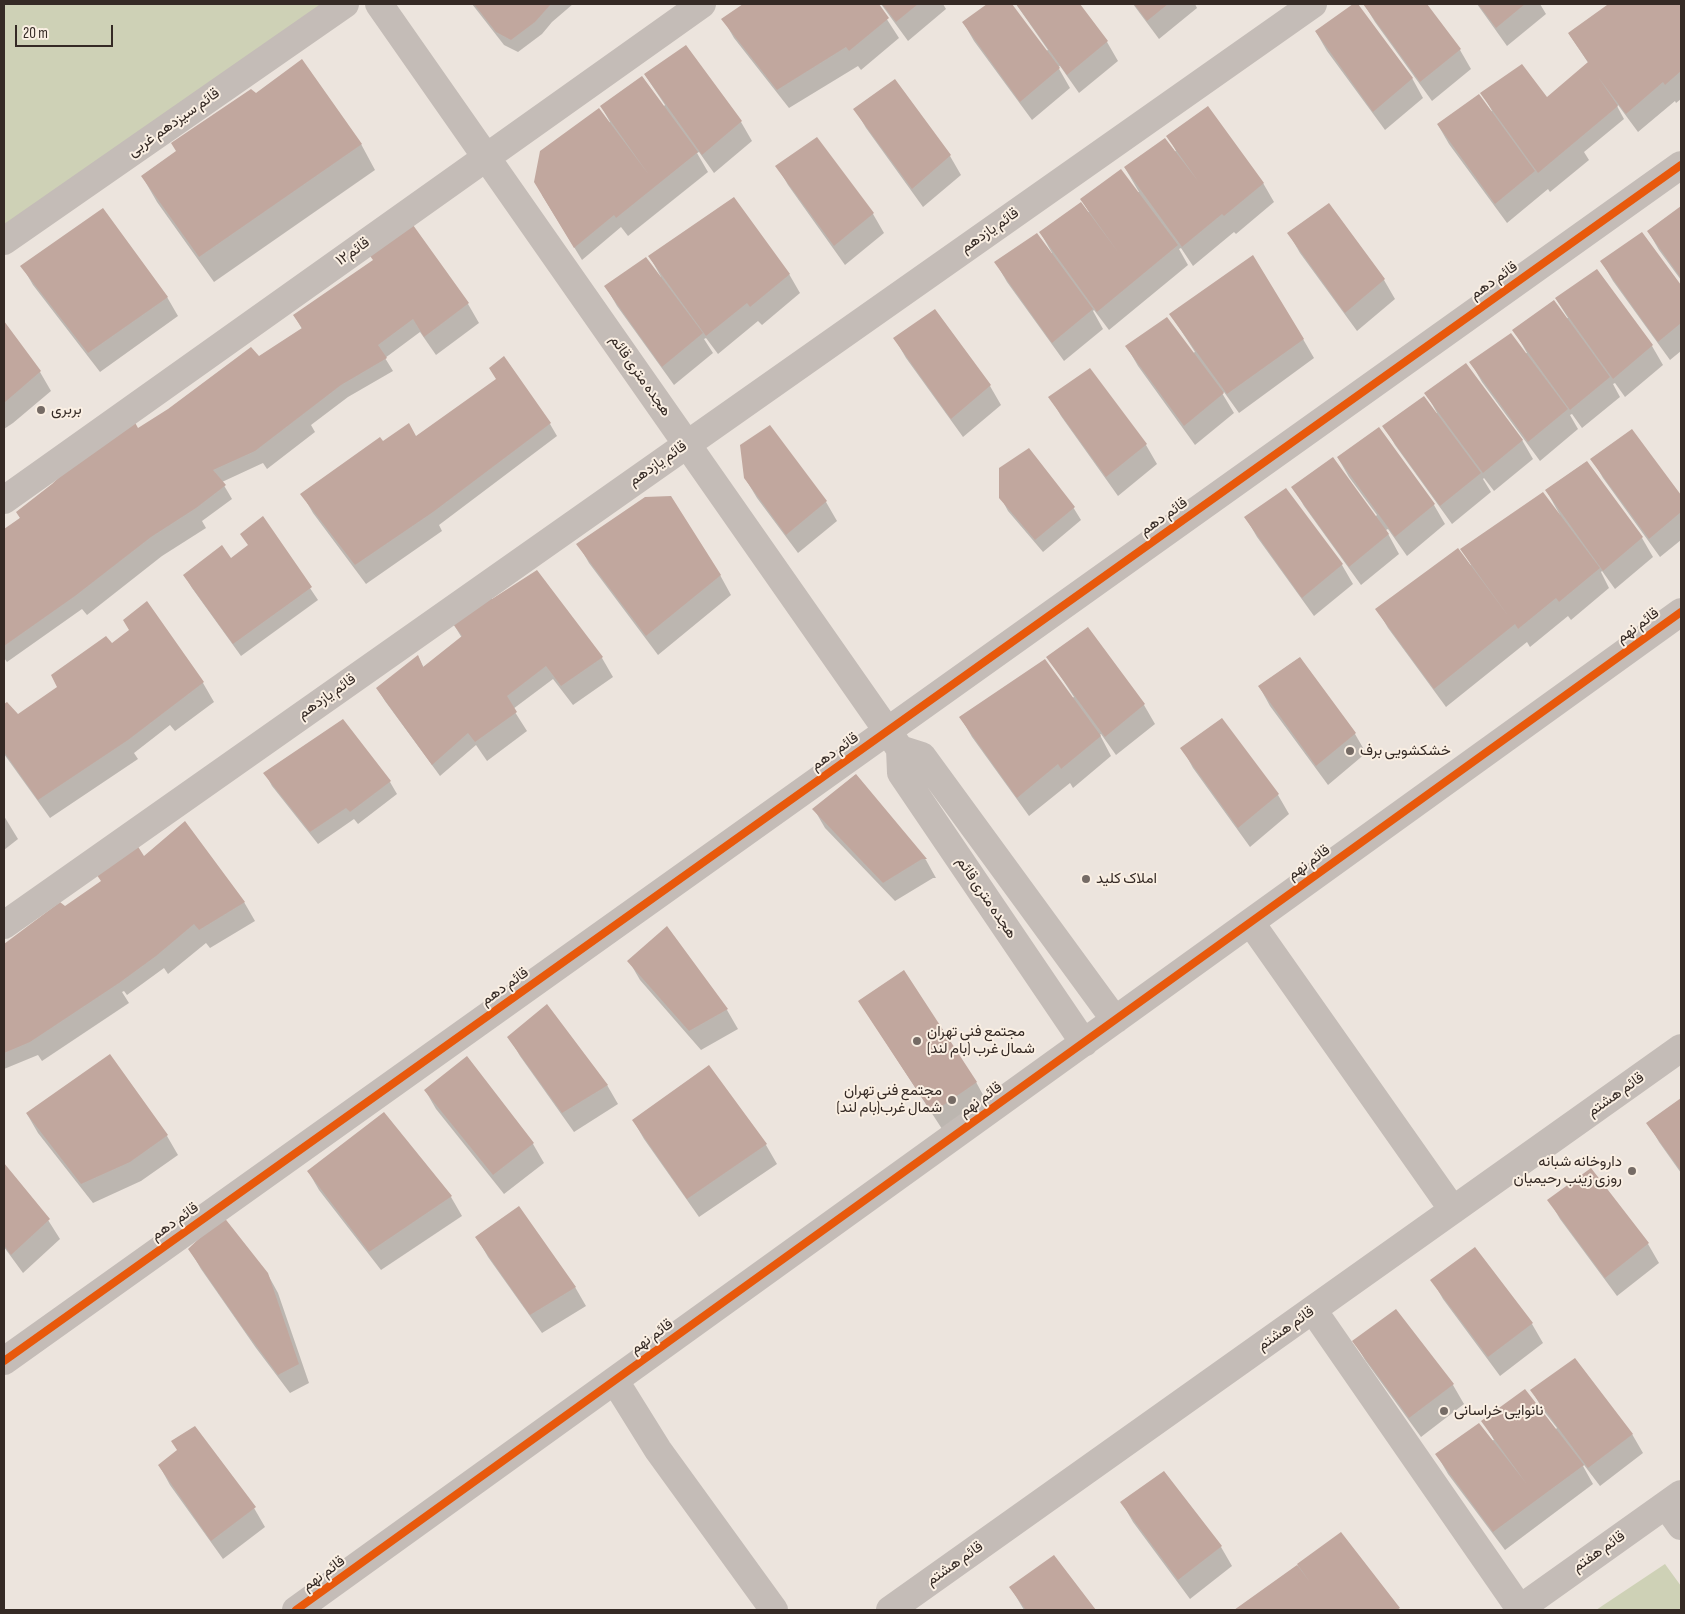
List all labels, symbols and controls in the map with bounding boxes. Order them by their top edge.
scale bar [18,15,115,47]
text: 20 m [23,24,48,43]
street label: قائم سیزدهم غربی [125,85,223,161]
street label: قائم یازدهم [957,204,1023,258]
street label: قائم۱۲ [333,234,373,270]
street label: قائم دهم [1467,258,1521,304]
street label: هجده متری قائم [605,332,675,420]
place label: بربری [51,401,82,419]
marker: بربری [35,404,47,416]
street label: قائم یازدهم [625,437,691,491]
street label: قائم دهم [1137,494,1191,540]
street label: قائم نهم [1613,604,1663,648]
street label: قائم یازدهم [294,670,360,724]
street label: قائم دهم [808,729,862,775]
place label: خشکشویی برف [1360,742,1451,760]
marker: خشکشویی برف [1344,745,1356,757]
street label: قائم نهم [1284,841,1334,885]
street label: هجده متری قائم [952,854,1020,942]
place label: املاک کلید [1096,870,1157,888]
marker: املاک کلید [1080,873,1092,885]
street label: قائم دهم [478,964,532,1010]
place label: مجتمع فنی تهران شمال غرب (بام لند) [927,1023,1035,1058]
marker: مجتمع فنی تهران شمال غرب (بام لند) [911,1035,923,1047]
street label: قائم هشتم [1584,1069,1648,1121]
street label: قائم نهم [956,1078,1006,1122]
place label: مجتمع فنی تهران شمال غرب(بام لند) [837,1082,942,1117]
marker: مجتمع فنی تهران شمال غرب(بام لند) [946,1094,958,1106]
place label: داروخانه شبانه روزی زینب رحیمیان [1514,1153,1622,1188]
marker: داروخانه شبانه روزی زینب رحیمیان [1626,1165,1638,1177]
street label: قائم دهم [148,1199,202,1245]
street label: قائم هشتم [1254,1303,1318,1355]
street label: قائم نهم [627,1315,677,1359]
place label: نانوایی خراسانی [1454,1402,1544,1420]
marker: نانوایی خراسانی [1438,1405,1450,1417]
street label: قائم هفتم [1569,1527,1629,1577]
street label: قائم هشتم [923,1538,987,1590]
street label: قائم نهم [299,1552,349,1596]

